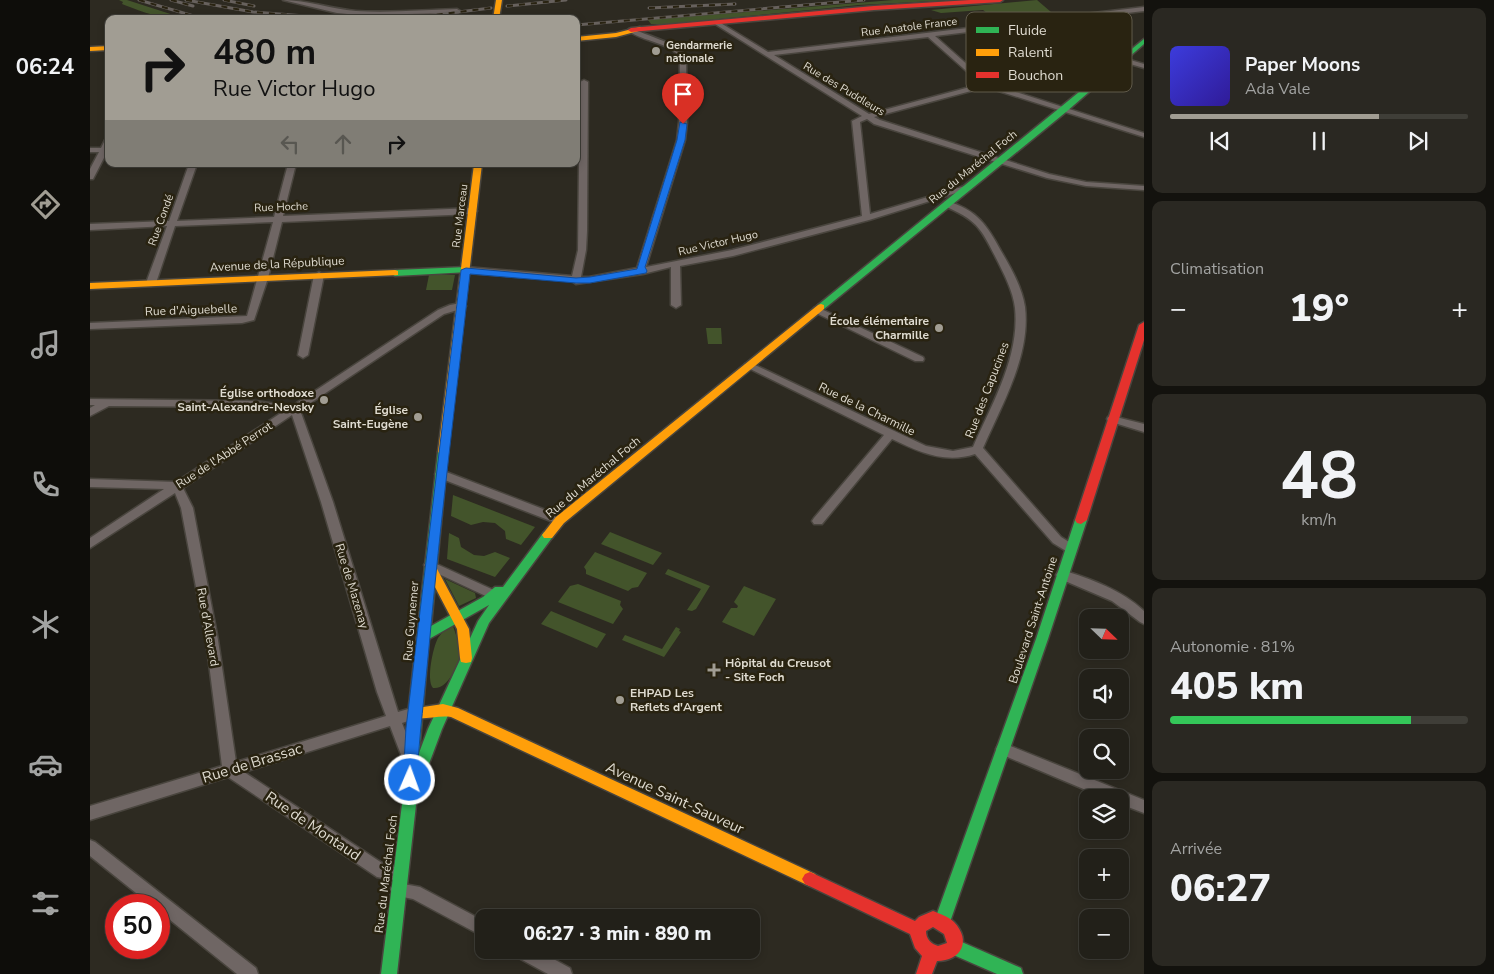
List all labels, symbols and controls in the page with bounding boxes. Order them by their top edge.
legend [966,12,1132,92]
street label: Rue Anatole France [860,14,958,40]
text: Fluide [1008,21,1047,40]
text: 480 m [213,29,316,76]
icon: right [130,35,195,100]
place label: Gendarmerie nationale [666,38,732,66]
text: Ralenti [1008,43,1052,62]
marker: Gendarmerie nationale [650,45,662,57]
text: 06:24 [16,52,74,82]
text: Paper Moons [1245,52,1360,78]
street label: Rue des Puddleurs [800,59,888,119]
text: Bouchon [1008,66,1063,85]
pin [662,73,704,124]
text: Rue Victor Hugo [213,74,375,104]
text: Ada Vale [1245,78,1310,100]
icon: arrive [669,80,697,108]
street label: Rue du Maréchal Foch [926,127,1020,207]
icon: previous [1206,127,1234,155]
icon: pause [1305,127,1333,155]
icon: next [1404,127,1432,155]
icon: left [276,130,304,158]
icon: ahead [329,130,357,158]
icon: right [382,130,410,158]
street label: Rue Marceau [449,183,471,249]
icon: directions [28,187,63,222]
street label: Rue Condé [145,192,177,248]
street label: Rue Hoche [254,199,308,215]
street label: Rue Victor Hugo [677,227,759,259]
street label: Avenue de la République [209,252,345,276]
text: Climatisation [1170,258,1264,280]
text: 19° [1289,283,1349,334]
text: − [1170,290,1187,328]
text: + [1451,290,1468,328]
street label: Rue d'Aiguebelle [145,300,237,320]
place label: École élémentaire Charmille [830,313,929,343]
marker: École élémentaire Charmille [933,322,945,334]
icon: music [28,327,63,362]
street label: Rue des Capucines [961,339,1013,440]
street label: Rue de la Charmille [816,379,918,439]
place label: Église orthodoxe Saint-Alexandre-Nevsky [177,385,315,415]
marker: Église orthodoxe Saint-Alexandre-Nevsky [318,394,330,406]
place label: Église Saint-Eugène [333,402,408,432]
marker: Église Saint-Eugène [412,411,424,423]
street label: Rue de l'Abbé Perrot [173,417,276,492]
text: 48 [1280,432,1358,521]
street label: Rue du Maréchal Foch [542,433,644,521]
icon: phone [28,467,63,502]
text: km/h [1301,509,1337,531]
street label: Rue de Mazenay [331,541,373,631]
street label: Boulevard Saint-Antoine [1005,554,1061,686]
street label: Rue Guynemer [400,580,423,662]
street label: Rue d'Allevard [193,586,223,668]
icon: climate [28,607,63,642]
north arrow [1079,609,1129,659]
map controls [1079,609,1129,959]
text: Autonomie · 81% [1170,636,1295,658]
place label: Hôpital du Creusot - Site Foch [725,655,831,685]
text: 405 km [1170,661,1304,712]
marker: Hôpital du Creusot - Site Foch [707,663,721,677]
button: sound [1079,669,1129,719]
place label: EHPAD Les Reflets d'Argent [630,685,722,715]
marker: EHPAD Les Reflets d'Argent [614,694,626,706]
button: search [1079,729,1129,779]
street label: Rue de Brassac [200,738,305,788]
icon: car [28,747,63,782]
position arrow [383,753,435,805]
street label: Avenue Saint-Sauveur [603,757,748,839]
street label: Rue de Montaud [261,787,365,865]
button: layers [1079,789,1129,839]
street label: Rue du Maréchal Foch [371,814,401,934]
text: Arrivée [1170,838,1222,860]
button: + [1079,849,1129,899]
text: 06:27 [1170,863,1271,914]
icon: filters [28,886,63,921]
speed limit sign: 50 [105,894,170,959]
button: − [1079,909,1129,959]
text: 06:27 · 3 min · 890 m [524,921,711,947]

